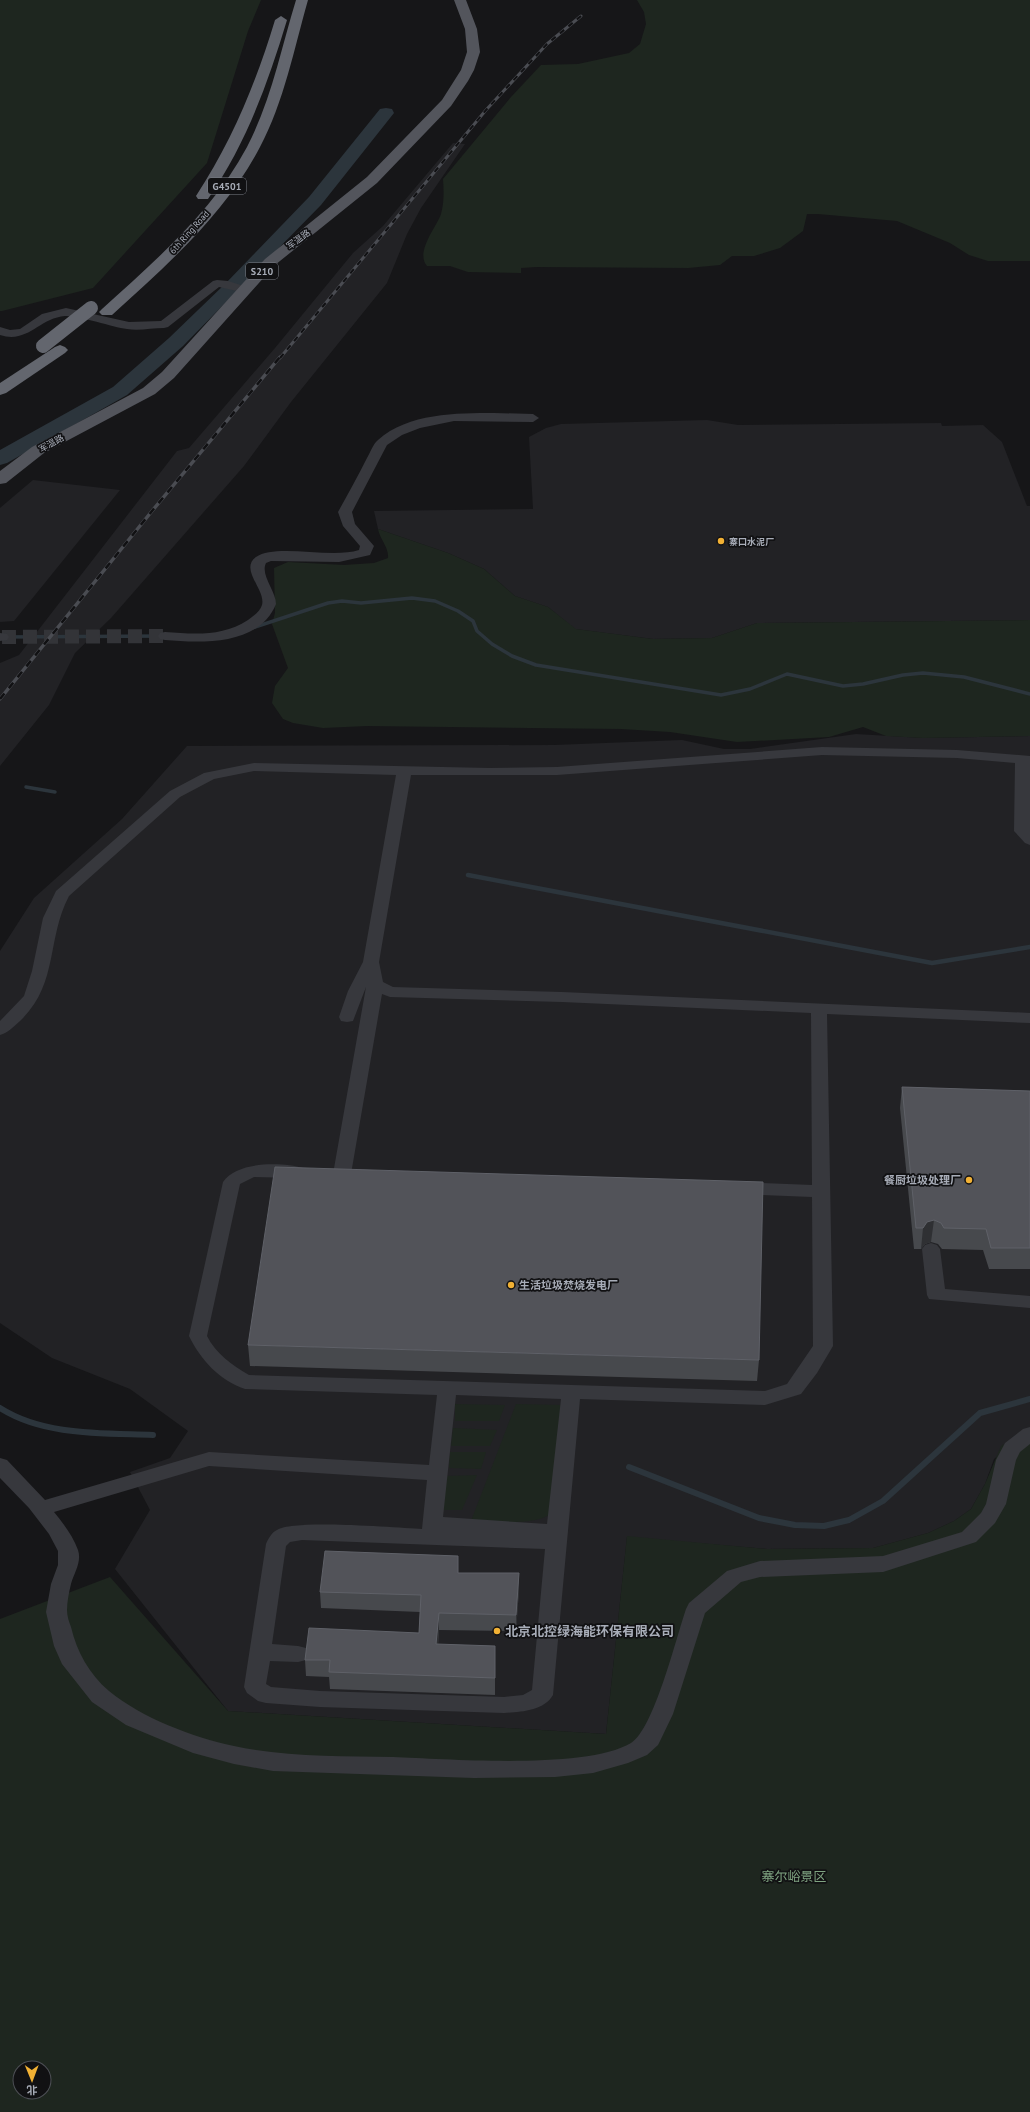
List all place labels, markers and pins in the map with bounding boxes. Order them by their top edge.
marker: 寨口水泥厂 [716,536,726,546]
place label: 寨口水泥厂 [729,536,774,547]
place label: 餐厨垃圾处理厂 [884,1173,961,1187]
marker: 餐厨垃圾处理厂 [964,1175,974,1185]
place label: 生活垃圾焚烧发电厂 [519,1278,618,1292]
marker: 生活垃圾焚烧发电厂 [506,1280,516,1290]
place label: 北京北控绿海能环保有限公司 [505,1623,674,1640]
marker: 北京北控绿海能环保有限公司 [492,1626,502,1636]

